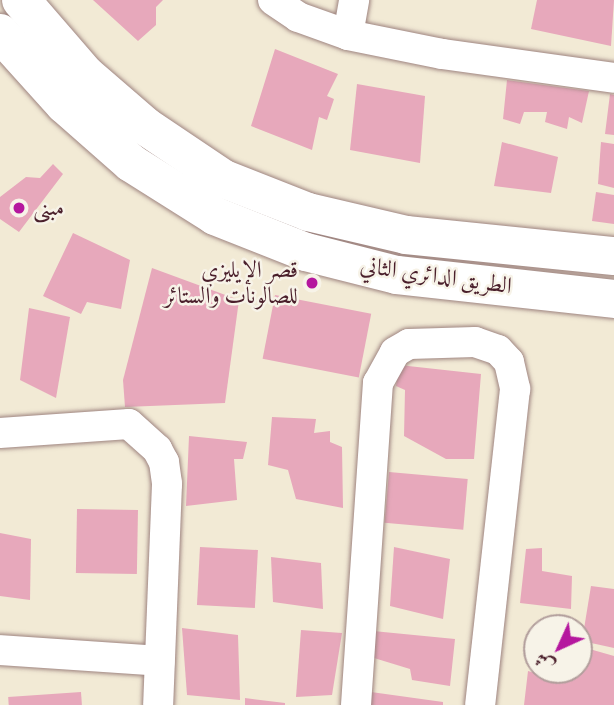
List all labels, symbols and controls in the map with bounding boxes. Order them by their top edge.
place label: مبنى [33,194,64,222]
marker: مبنى [11,200,27,216]
street label: الطريق الدائري الثاني [358,252,514,300]
place label: قصر الإيليزي للصالونات والستائر [164,256,298,310]
marker: قصر الإيليزي للصالونات والستائر [304,275,320,291]
north arrow [523,614,593,684]
text: ش [530,648,559,677]

